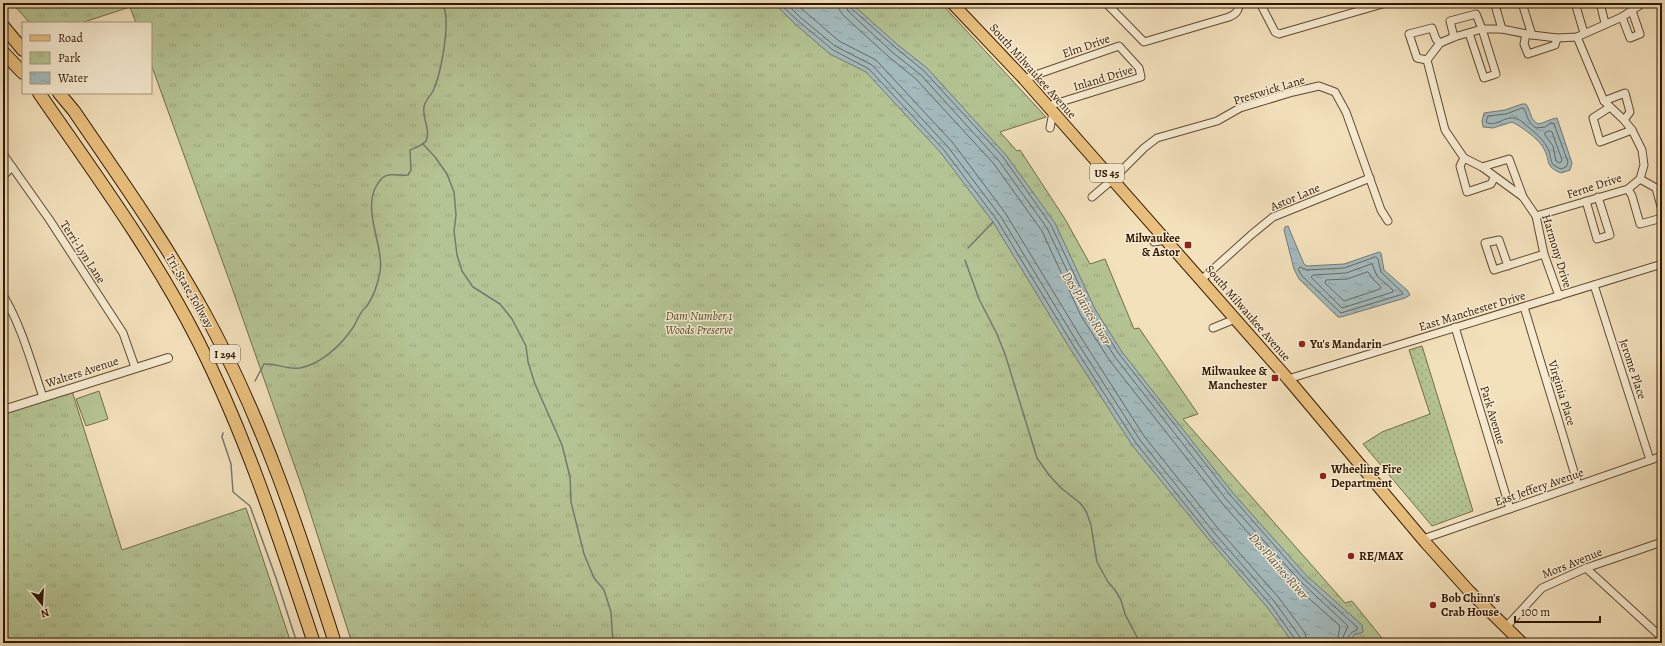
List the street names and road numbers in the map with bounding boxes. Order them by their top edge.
street label: South Milwaukee Avenue [986,20,1080,122]
street label: Elm Drive [1060,30,1112,62]
street label: Inland Drive [1071,61,1135,95]
street label: Prestwick Lane [1231,72,1307,108]
road number: US 45 [1090,164,1124,182]
street label: Ferne Drive [1564,170,1624,202]
street label: Astor Lane [1267,179,1322,215]
street label: Harmony Drive [1538,212,1576,290]
street label: Terri-Lyn Lane [57,218,109,286]
street label: Tri-State Tollway [162,251,218,331]
street label: South Milwaukee Avenue [1202,261,1294,365]
street label: East Manchester Drive [1417,287,1527,335]
street label: Jerome Place [1616,337,1650,401]
road number: I 294 [210,345,240,363]
street label: Walters Avenue [43,353,120,392]
street label: Virginia Place [1544,357,1580,428]
street label: Park Avenue [1476,384,1510,446]
street label: East Jeffery Avenue [1492,464,1586,510]
street label: Mors Avenue [1540,544,1604,582]

